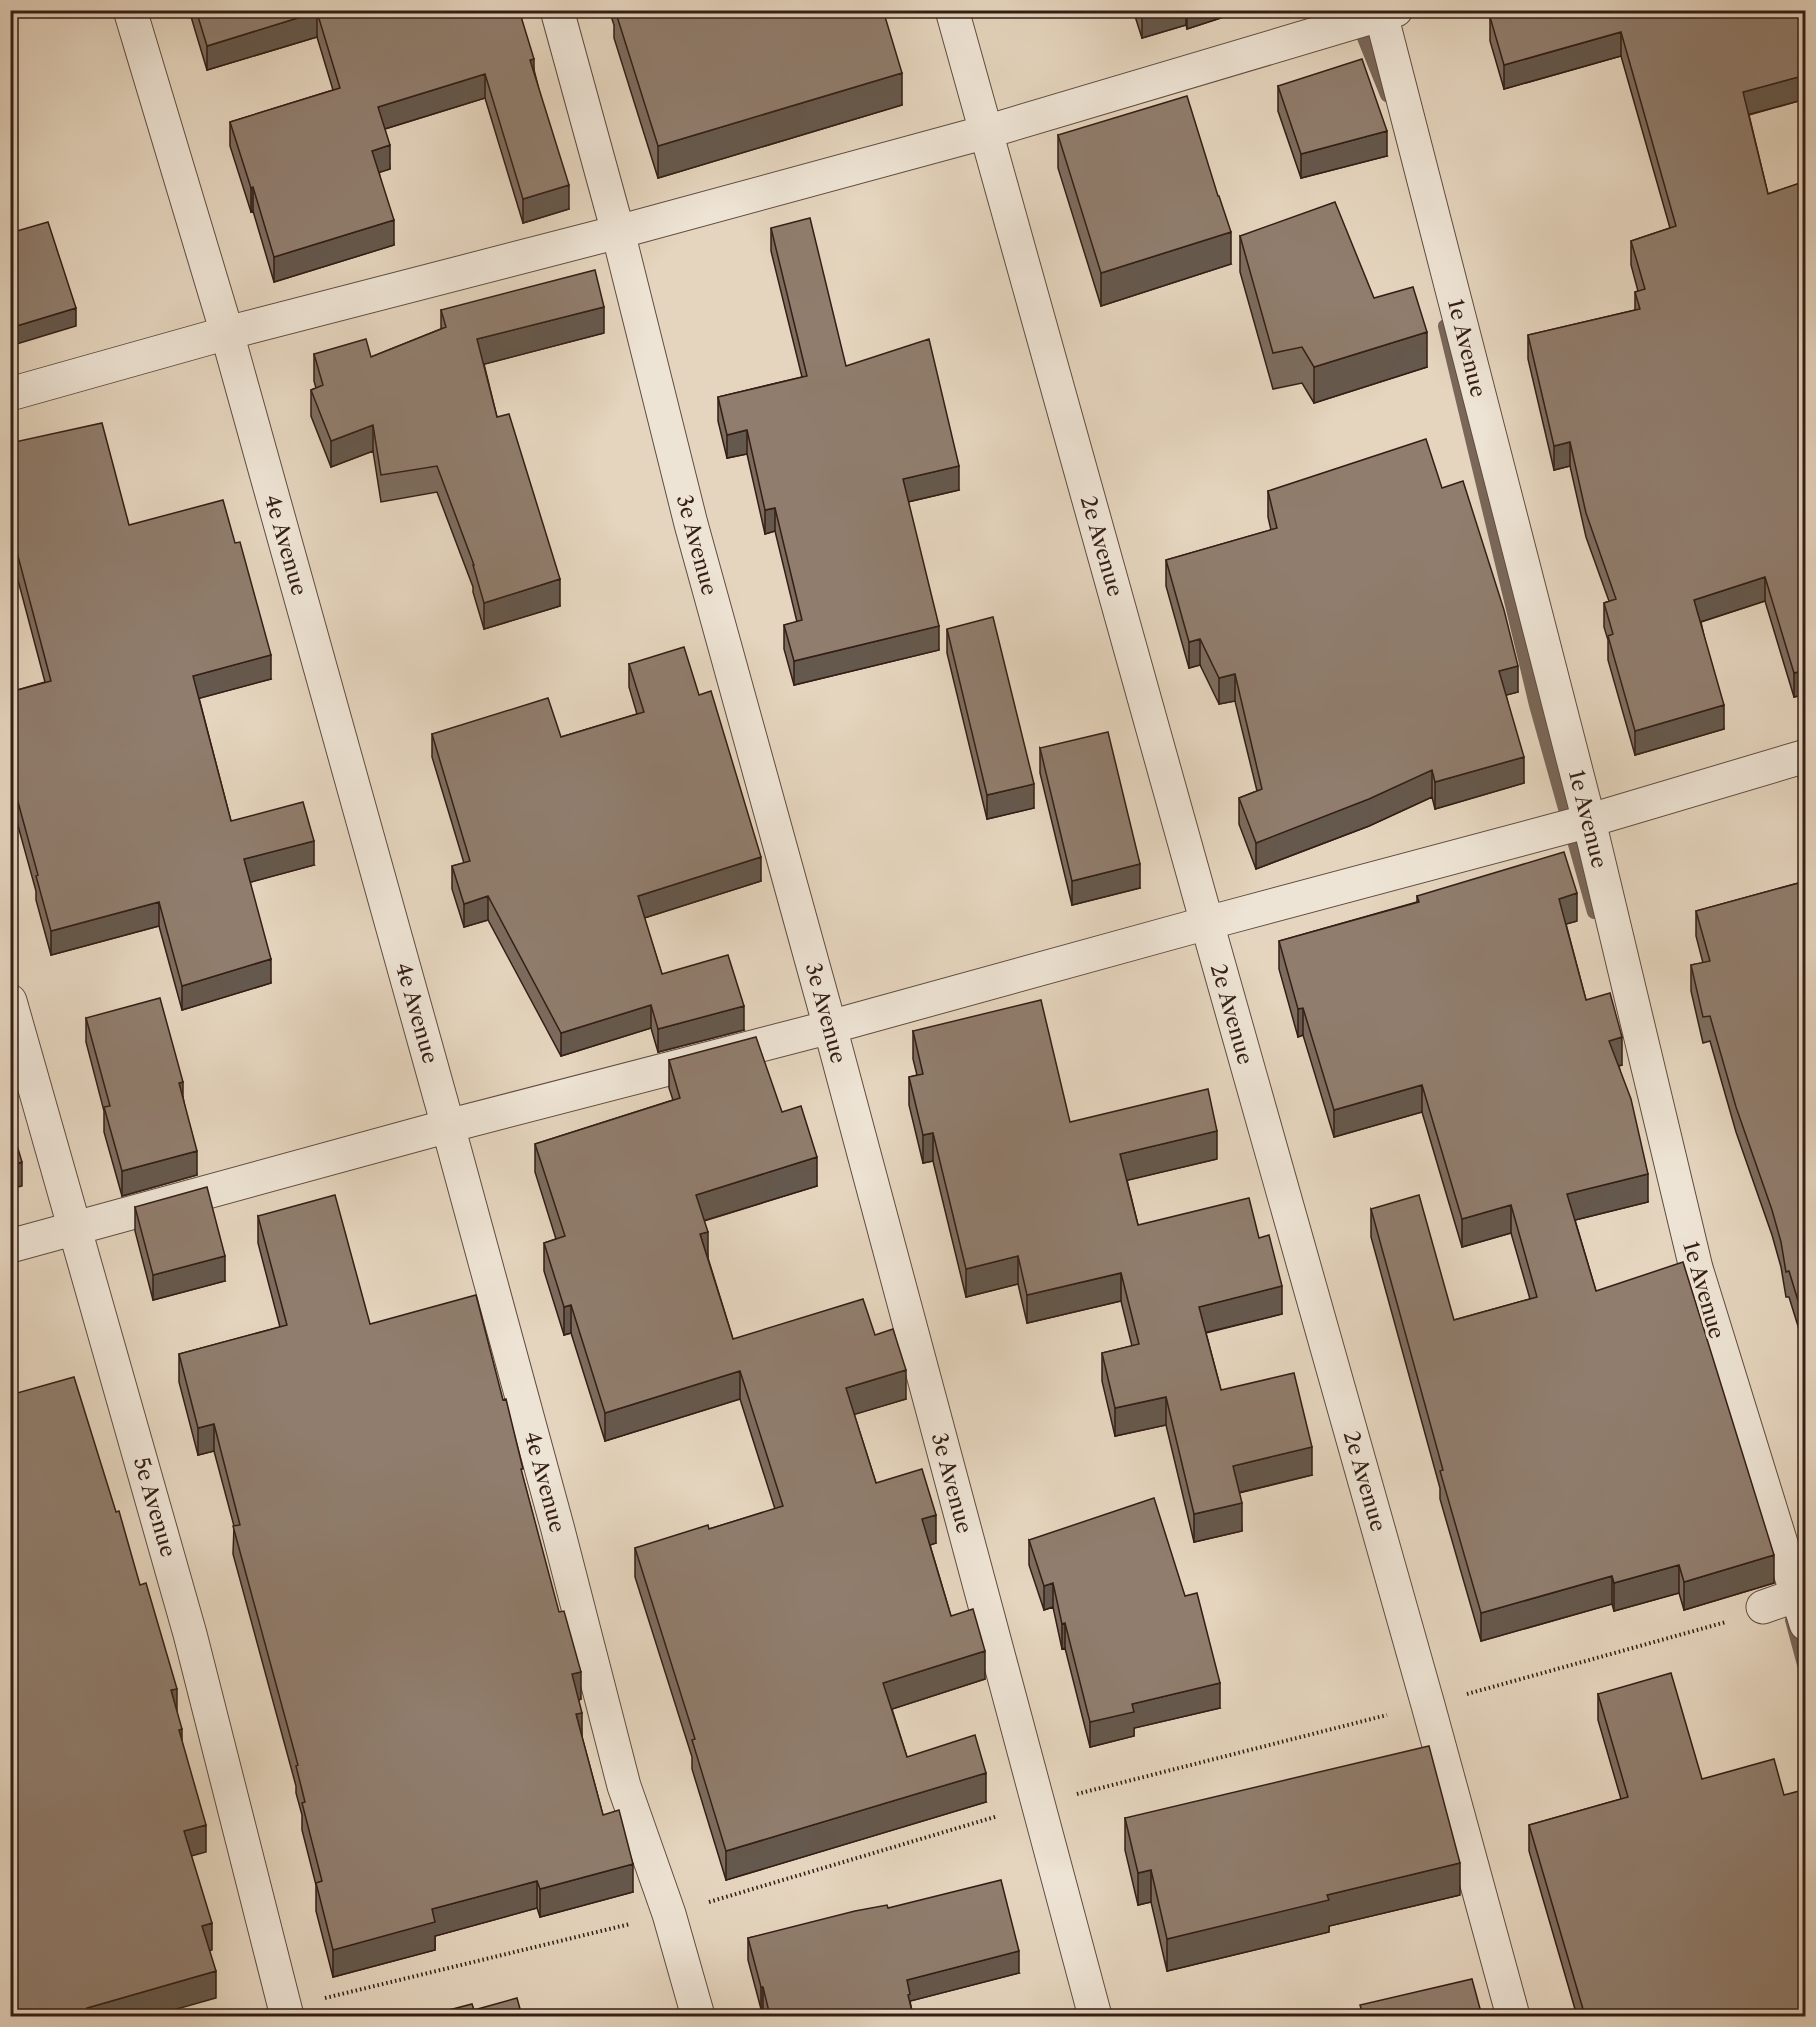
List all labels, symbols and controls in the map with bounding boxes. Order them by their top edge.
street label: 1e Avenue [1443,296,1491,400]
street label: 4e Avenue [260,492,312,598]
street label: 3e Avenue [672,492,722,598]
street label: 2e Avenue [1076,493,1128,599]
street label: 1e Avenue [1564,767,1612,871]
street label: 4e Avenue [391,960,443,1066]
street label: 3e Avenue [801,960,851,1066]
street label: 2e Avenue [1206,961,1258,1067]
street label: 1e Avenue [1678,1238,1730,1342]
street label: 2e Avenue [1339,1428,1391,1534]
street label: 4e Avenue [520,1429,570,1535]
street label: 3e Avenue [927,1430,977,1536]
street label: 5e Avenue [129,1454,181,1560]

